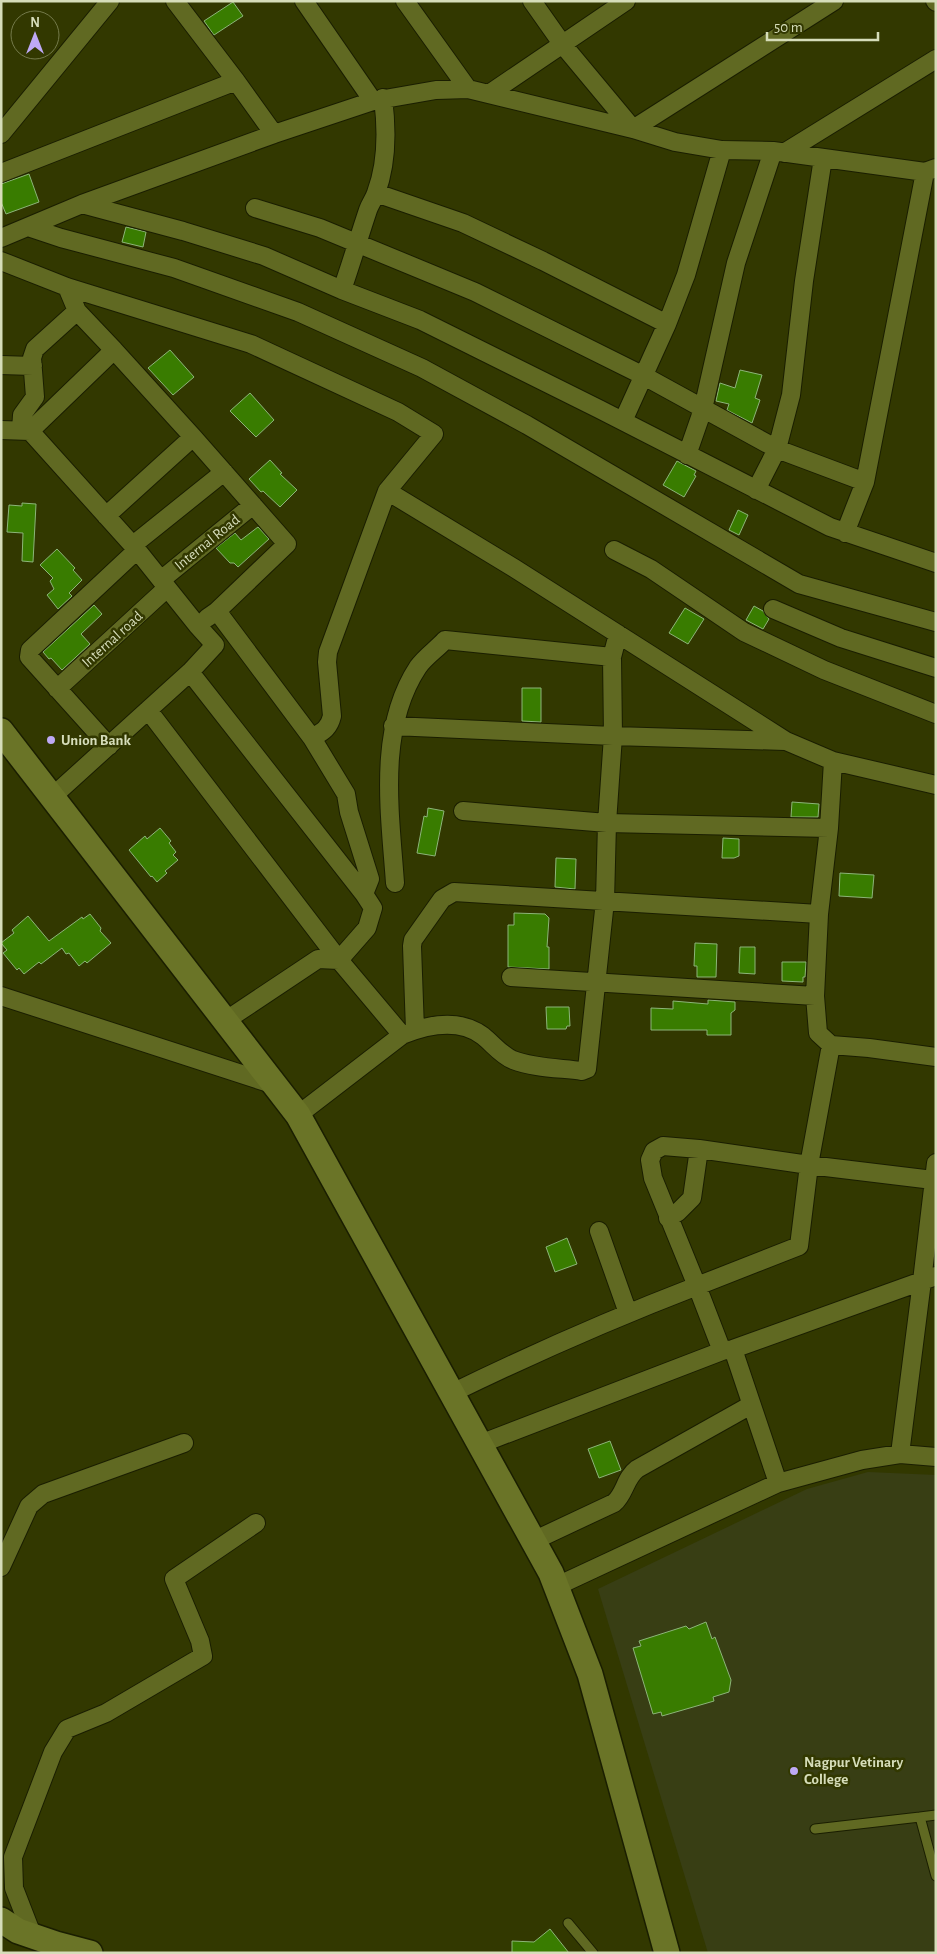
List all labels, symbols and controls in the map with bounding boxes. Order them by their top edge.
north arrow [10,10,60,60]
scale bar [767,10,878,42]
text: N [30,16,40,30]
text: 50 m [774,20,803,35]
street label: Internal Road [172,512,243,573]
street label: Internal road [79,608,146,670]
place label: Union Bank [61,733,131,748]
marker: Union Bank [45,734,57,746]
place label: Nagpur Vetinary College [804,1755,903,1787]
marker: Nagpur Vetinary College [788,1765,800,1777]

